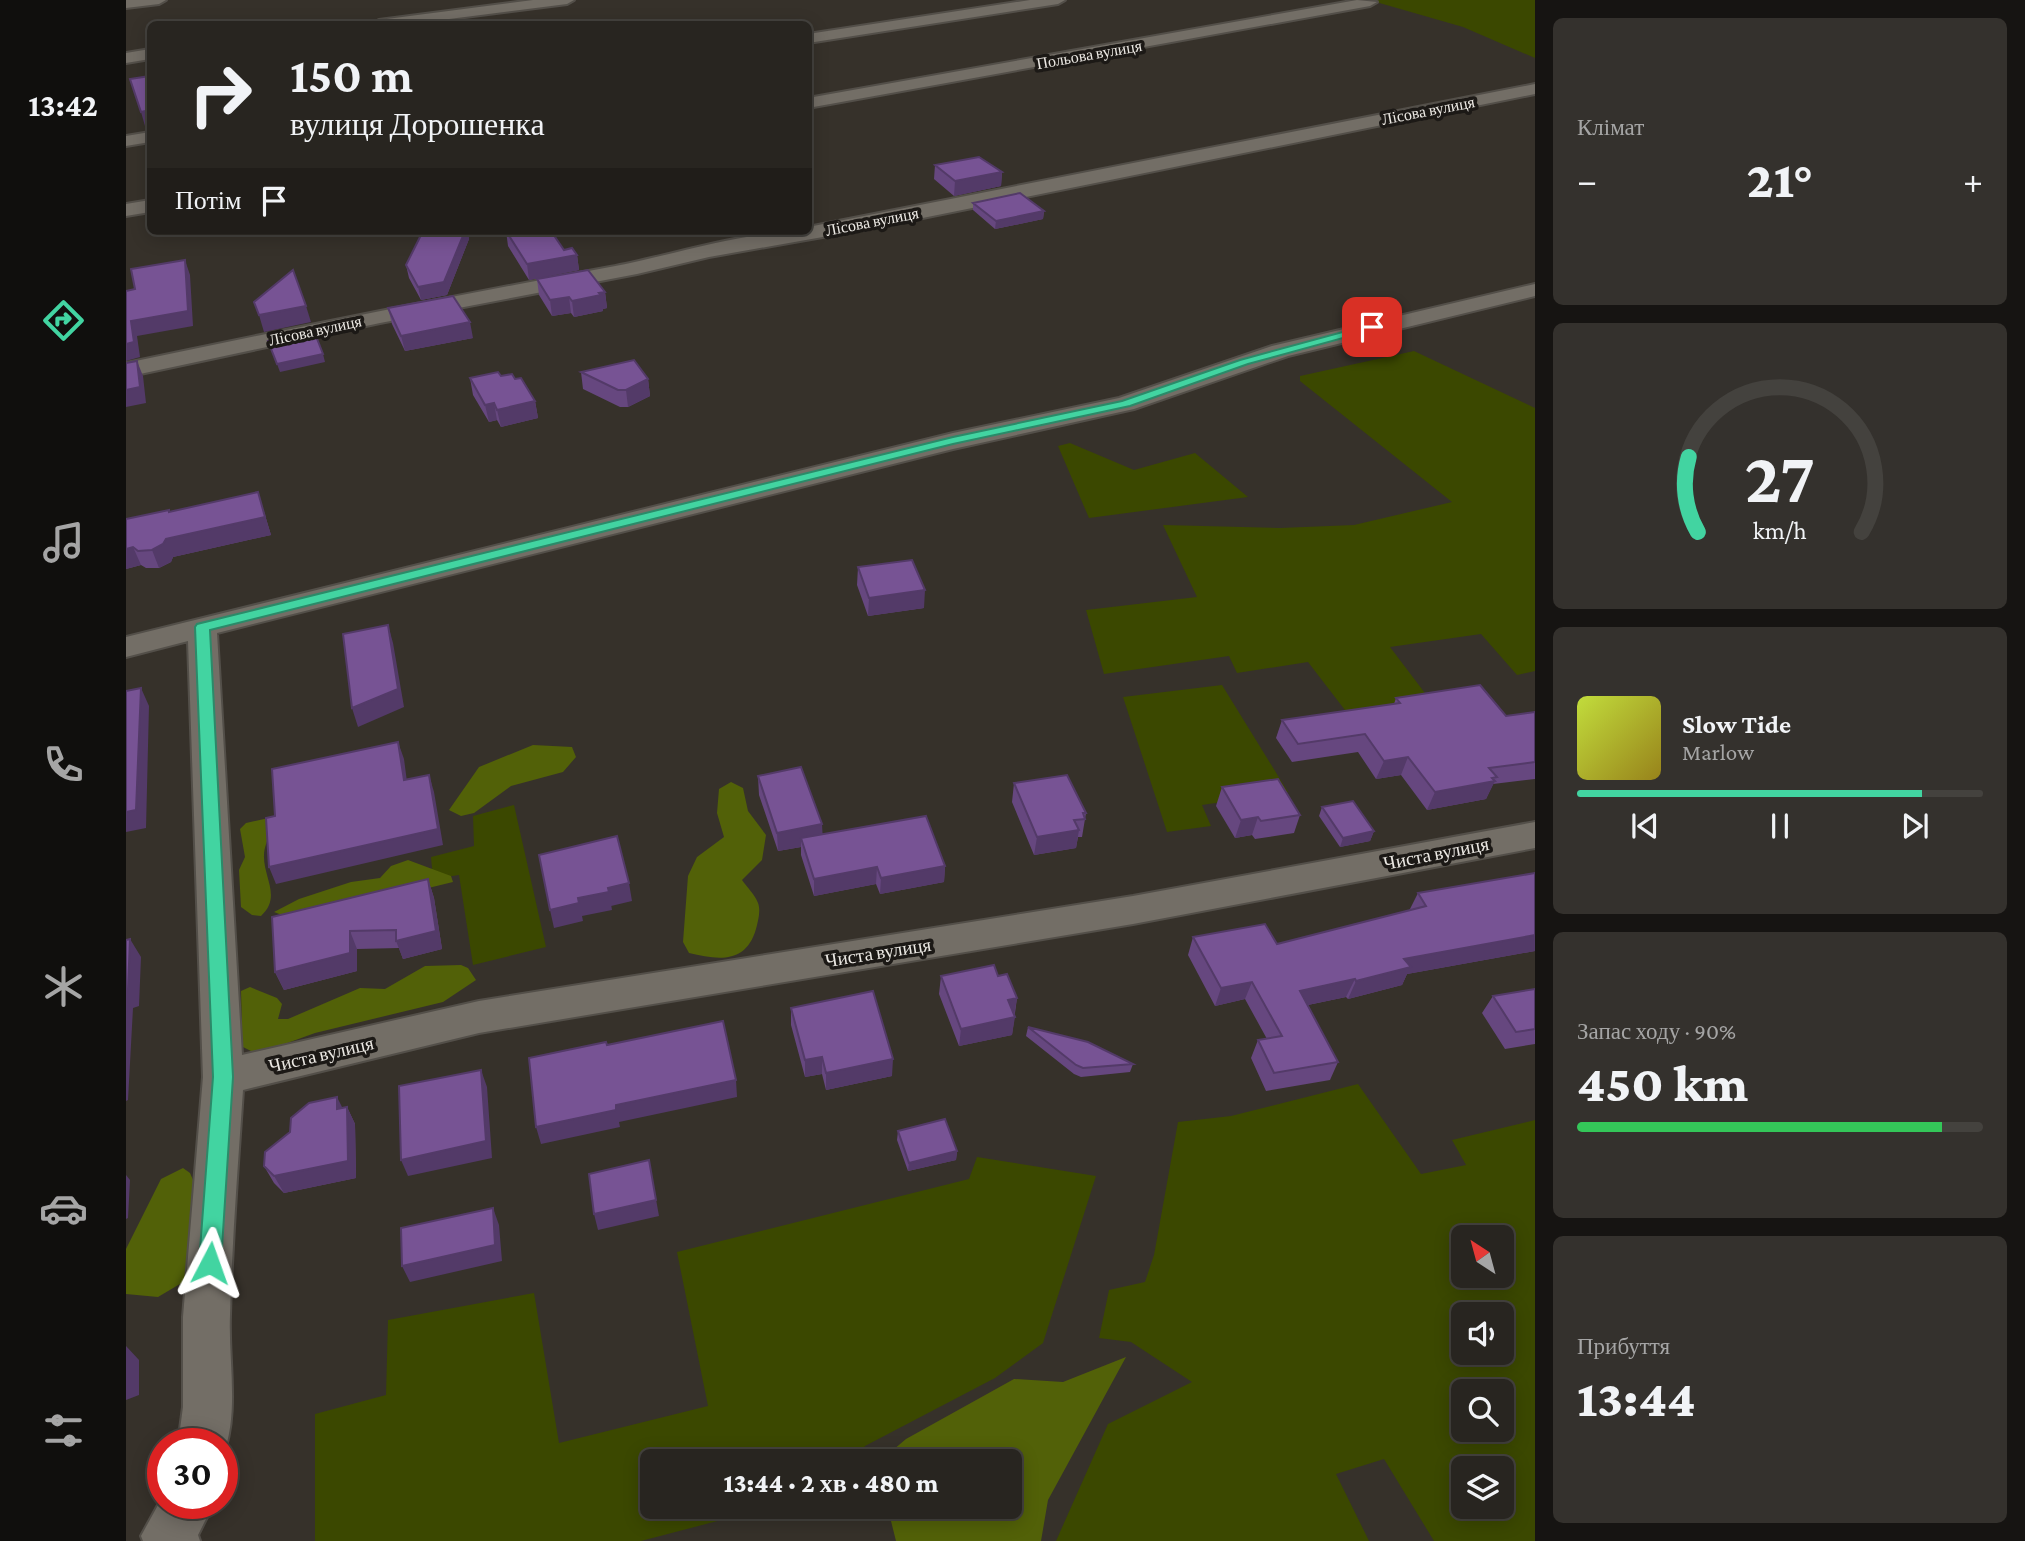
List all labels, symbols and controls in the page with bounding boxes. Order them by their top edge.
street label: Польова вулиця [1035,37,1144,73]
text: 150 m [290,48,413,103]
icon: right [175,49,266,140]
text: 13:42 [28,87,98,123]
street label: Лісова вулиця [1380,93,1477,129]
text: вулиця Дорошенка [290,106,545,142]
text: Клімат [1577,114,1644,140]
text: 21° [1747,150,1813,208]
text: − [1577,159,1597,201]
text: + [1963,159,1983,201]
icon: arrive [255,182,293,220]
text: Потім [175,186,241,215]
street label: Лісова вулиця [824,204,921,240]
icon: directions [39,296,88,345]
pin [1342,297,1402,357]
icon: arrive [1353,308,1391,346]
street label: Лісова вулиця [267,312,364,350]
text: 27 [1745,437,1815,518]
text: km/h [1753,517,1807,544]
icon: music [39,518,88,567]
text: Slow Tide [1682,710,1791,739]
text: Marlow [1682,739,1754,765]
icon: phone [39,740,88,789]
icon: previous [1626,807,1664,845]
icon: pause [1761,807,1799,845]
icon: next [1896,807,1934,845]
street label: Чиста вулиця [1382,833,1491,874]
street label: Чиста вулиця [824,934,933,971]
icon: climate [39,962,88,1011]
text: Запас ходу · 90% [1577,1018,1736,1044]
street label: Чиста вулиця [267,1032,376,1077]
text: 450 km [1577,1054,1748,1112]
icon: car [39,1184,88,1233]
north arrow [1451,1225,1514,1288]
map controls [1451,1225,1514,1519]
position arrow [173,1226,247,1300]
button: sound [1451,1302,1514,1365]
text: Прибуття [1577,1333,1670,1359]
text: 13:44 [1577,1369,1696,1427]
button: search [1451,1379,1514,1442]
icon: filters [39,1406,88,1455]
speed limit sign: 30 [147,1428,238,1519]
button: layers [1451,1456,1514,1519]
text: 13:44 · 2 хв · 480 m [724,1469,938,1498]

